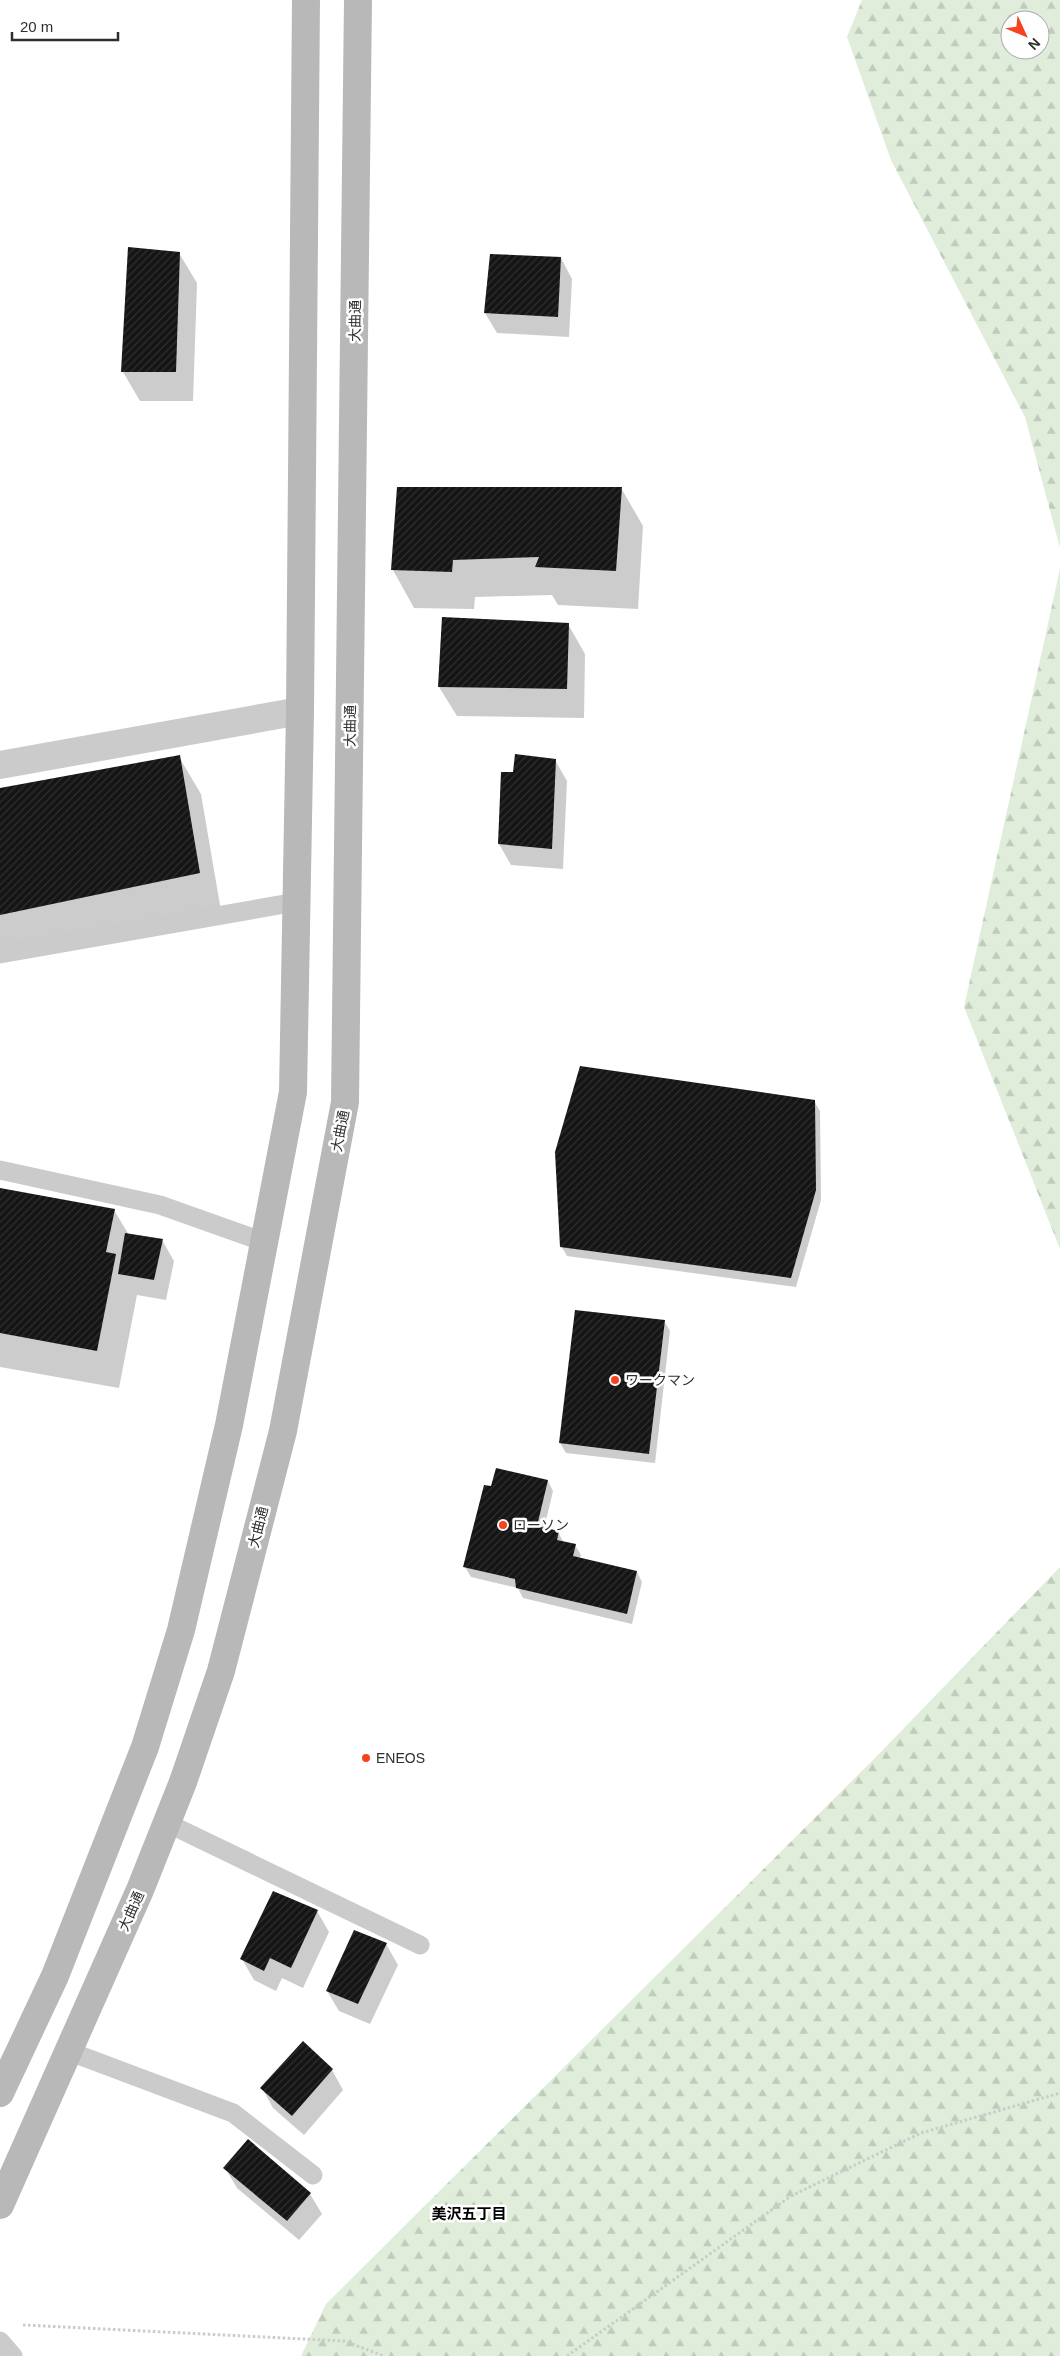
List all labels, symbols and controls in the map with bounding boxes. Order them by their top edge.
scale bar [12,10,119,42]
north arrow [1000,10,1050,60]
text: 20 m [20,18,53,35]
text: N [1025,35,1044,53]
street label: 大曲通 [347,300,363,342]
street label: 大曲通 [342,705,358,747]
street label: 大曲通 [328,1109,352,1153]
place label: ワークマン [625,1372,695,1388]
marker: ワークマン [609,1374,621,1386]
street label: 大曲通 [245,1505,271,1549]
place label: ローソン [513,1517,569,1533]
marker: ローソン [497,1519,509,1531]
place label: ENEOS [376,1750,425,1766]
marker: ENEOS [360,1752,372,1764]
street label: 大曲通 [115,1889,147,1933]
district label: 美沢五丁目 [431,2205,507,2222]

